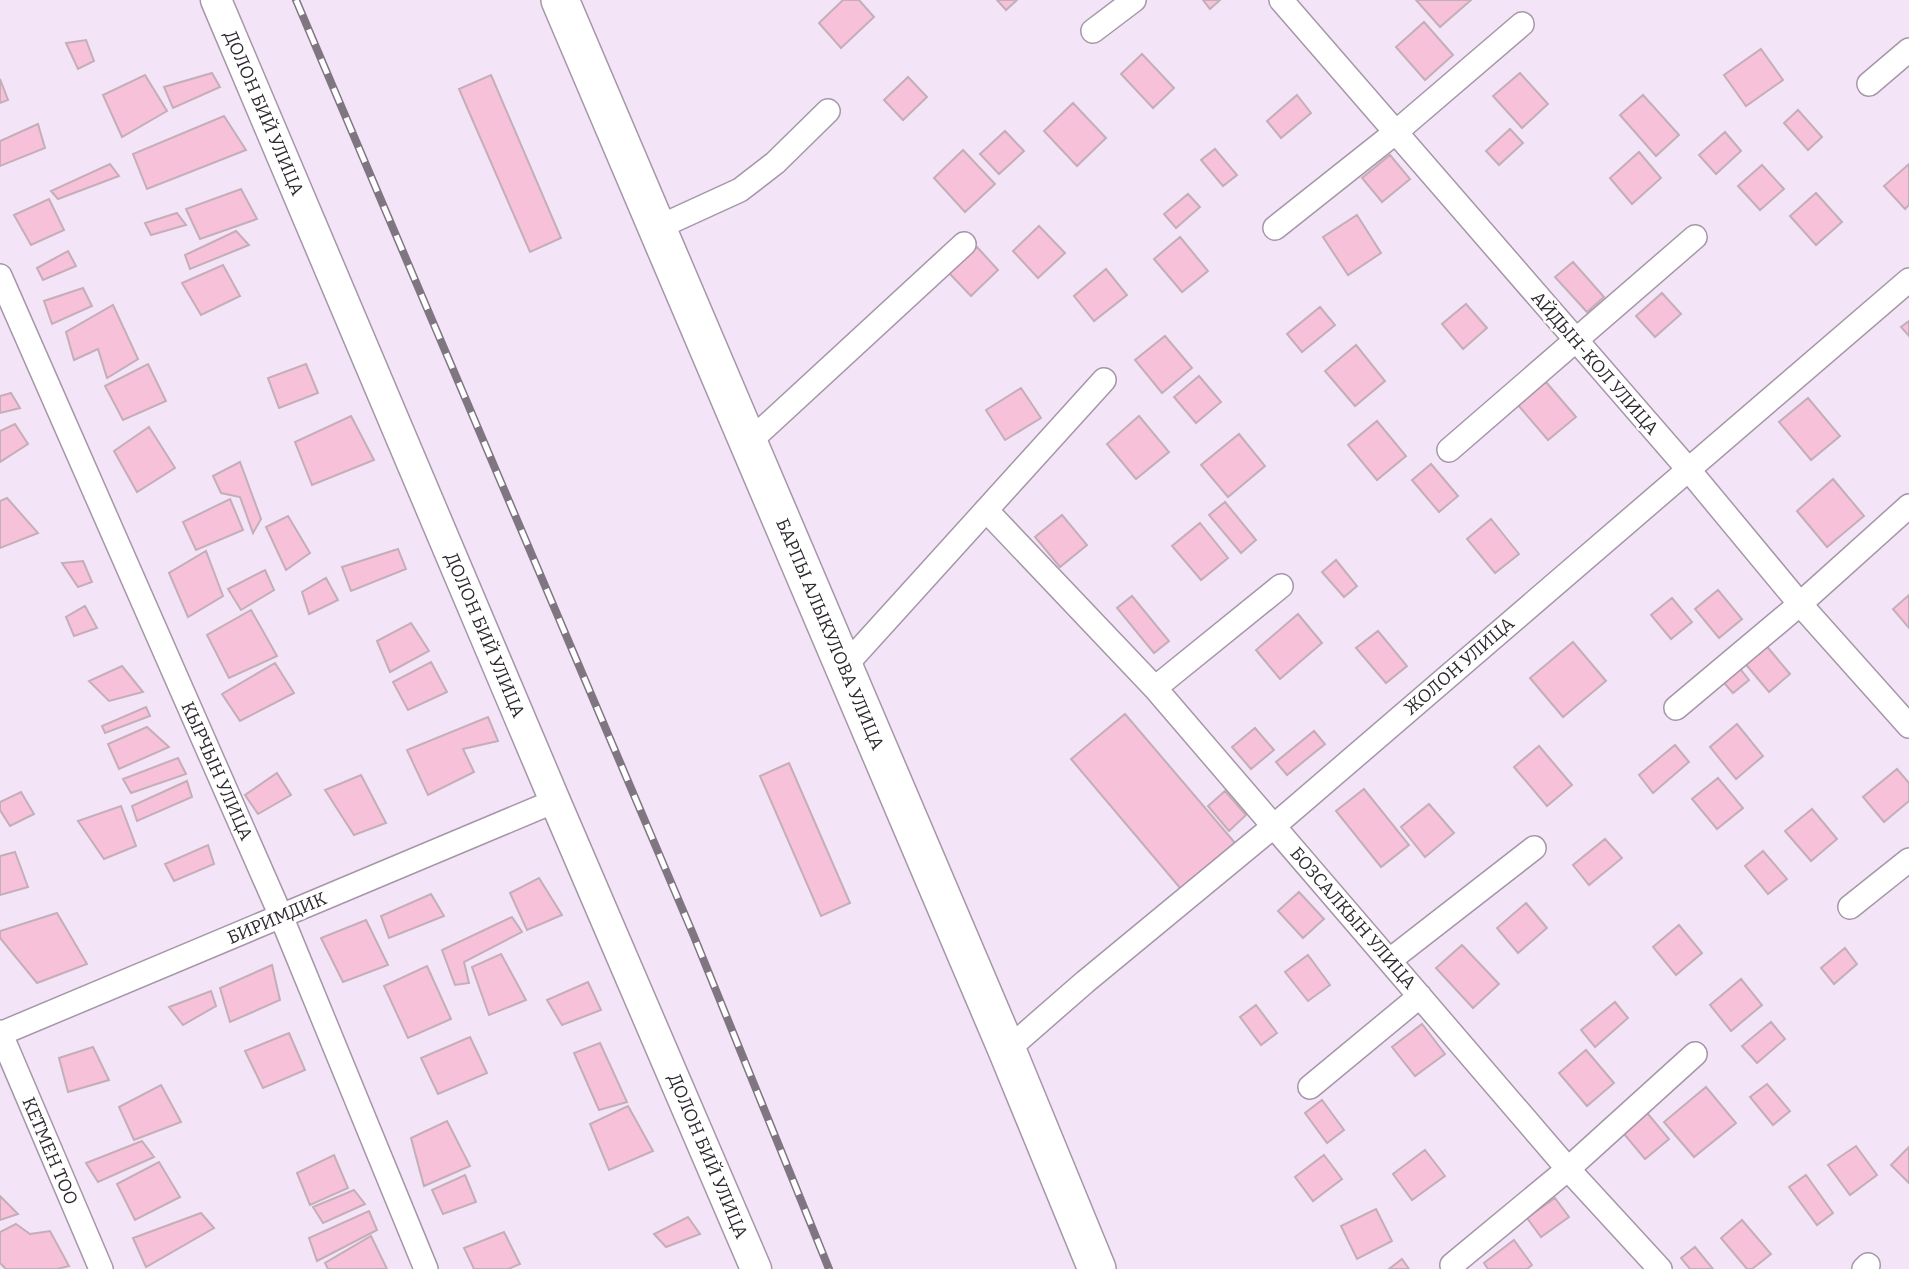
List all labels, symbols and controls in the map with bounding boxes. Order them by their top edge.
street label: ДОЛОН БИЙ УЛИЦА [219,27,309,199]
street label: АЙДЫН-КОЛ УЛИЦА [1527,287,1663,439]
street label: БАРПЫ АЛЫКУЛОВА УЛИЦА [771,515,889,753]
street label: ДОЛОН БИЙ УЛИЦА [440,549,530,721]
street label: ЖОЛОН УЛИЦА [1399,612,1519,720]
street label: КЫРЧЫН УЛИЦА [177,698,258,844]
street label: БОЗСАЛКЫН УЛИЦА [1285,843,1421,994]
street label: БИРИМДИК [224,887,330,949]
street label: ДОЛОН БИЙ УЛИЦА [663,1070,753,1242]
street label: КЕТМЕН ТОО [17,1094,83,1208]

